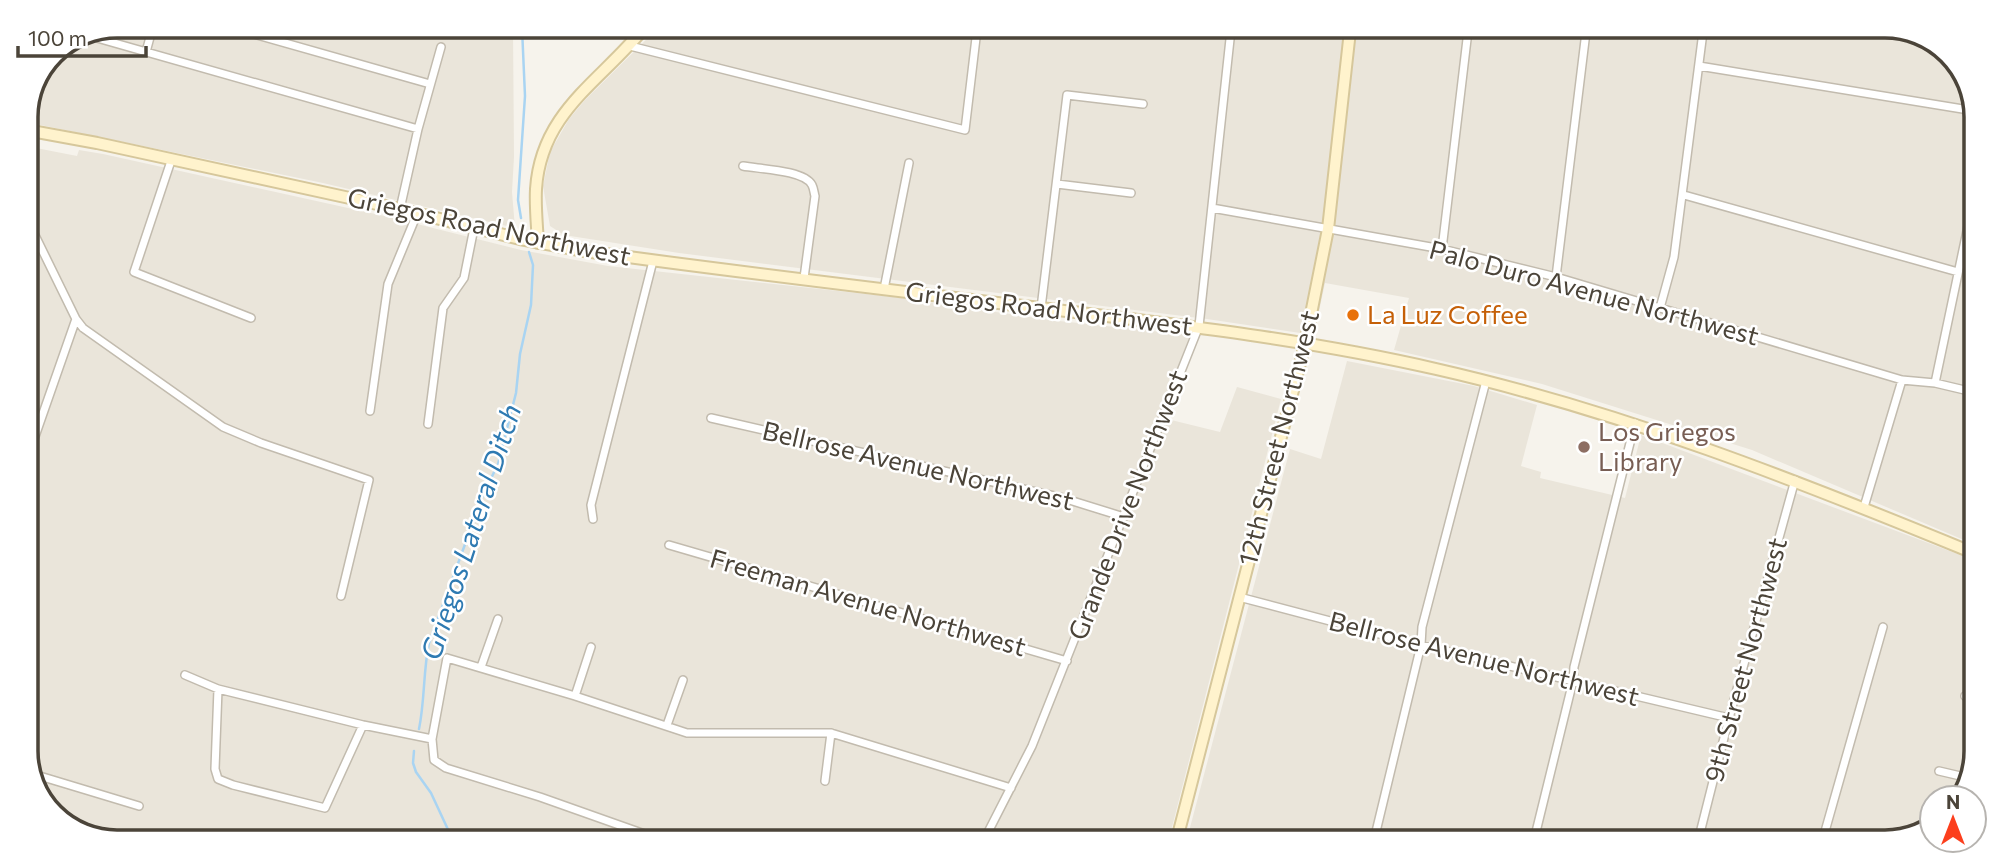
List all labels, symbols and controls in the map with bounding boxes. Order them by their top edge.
scale bar [18,14,145,58]
text: 100 m [28,25,87,50]
street label: Griegos Road Northwest [345,180,634,271]
street label: Palo Duro Avenue Northwest [1426,233,1763,351]
street label: Griegos Road Northwest [904,275,1194,340]
place label: La Luz Coffee [1367,298,1528,329]
street label: 12th Street Northwest [1231,307,1324,568]
marker: La Luz Coffee [1345,307,1361,323]
street label: Grande Drive Northwest [1061,365,1192,644]
water label: Griegos Lateral Ditch [413,400,527,664]
street label: Bellrose Avenue Northwest [760,414,1077,515]
place label: Los Griegos Library [1598,415,1736,476]
marker: Los Griegos Library [1576,439,1592,455]
street label: 9th Street Northwest [1697,534,1792,785]
street label: Freeman Avenue Northwest [707,542,1030,662]
street label: Bellrose Avenue Northwest [1326,604,1643,711]
north arrow [1918,784,1988,854]
text: N [1946,790,1960,813]

